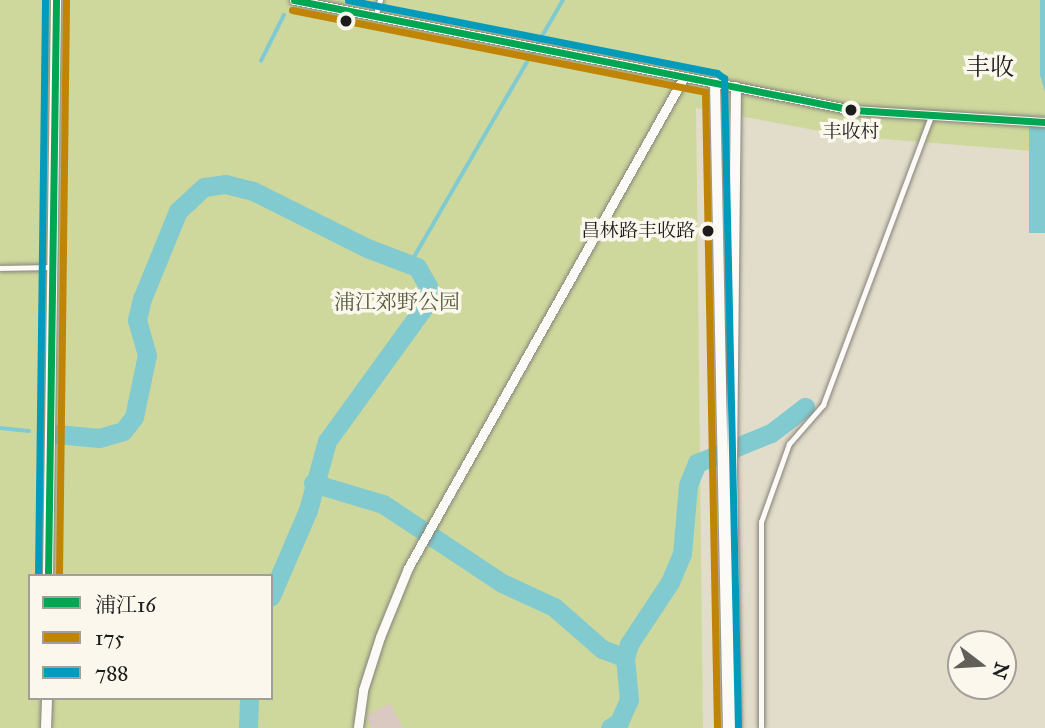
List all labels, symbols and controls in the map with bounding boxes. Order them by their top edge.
unlabelled marker [339,14,353,28]
district label: 丰收 [966,54,1014,82]
marker: 丰收村 [844,103,858,117]
place label: 丰收村 [823,121,879,143]
place label: 昌林路丰收路 [581,220,695,242]
marker: 昌林路丰收路 [701,224,715,238]
park label: 浦江郊野公园 [334,289,460,315]
legend [28,574,273,700]
text: 浦江16 [95,592,156,618]
text: 175 [95,625,124,651]
north arrow [947,630,1017,700]
text: 788 [95,660,129,686]
text: N [987,660,1014,682]

